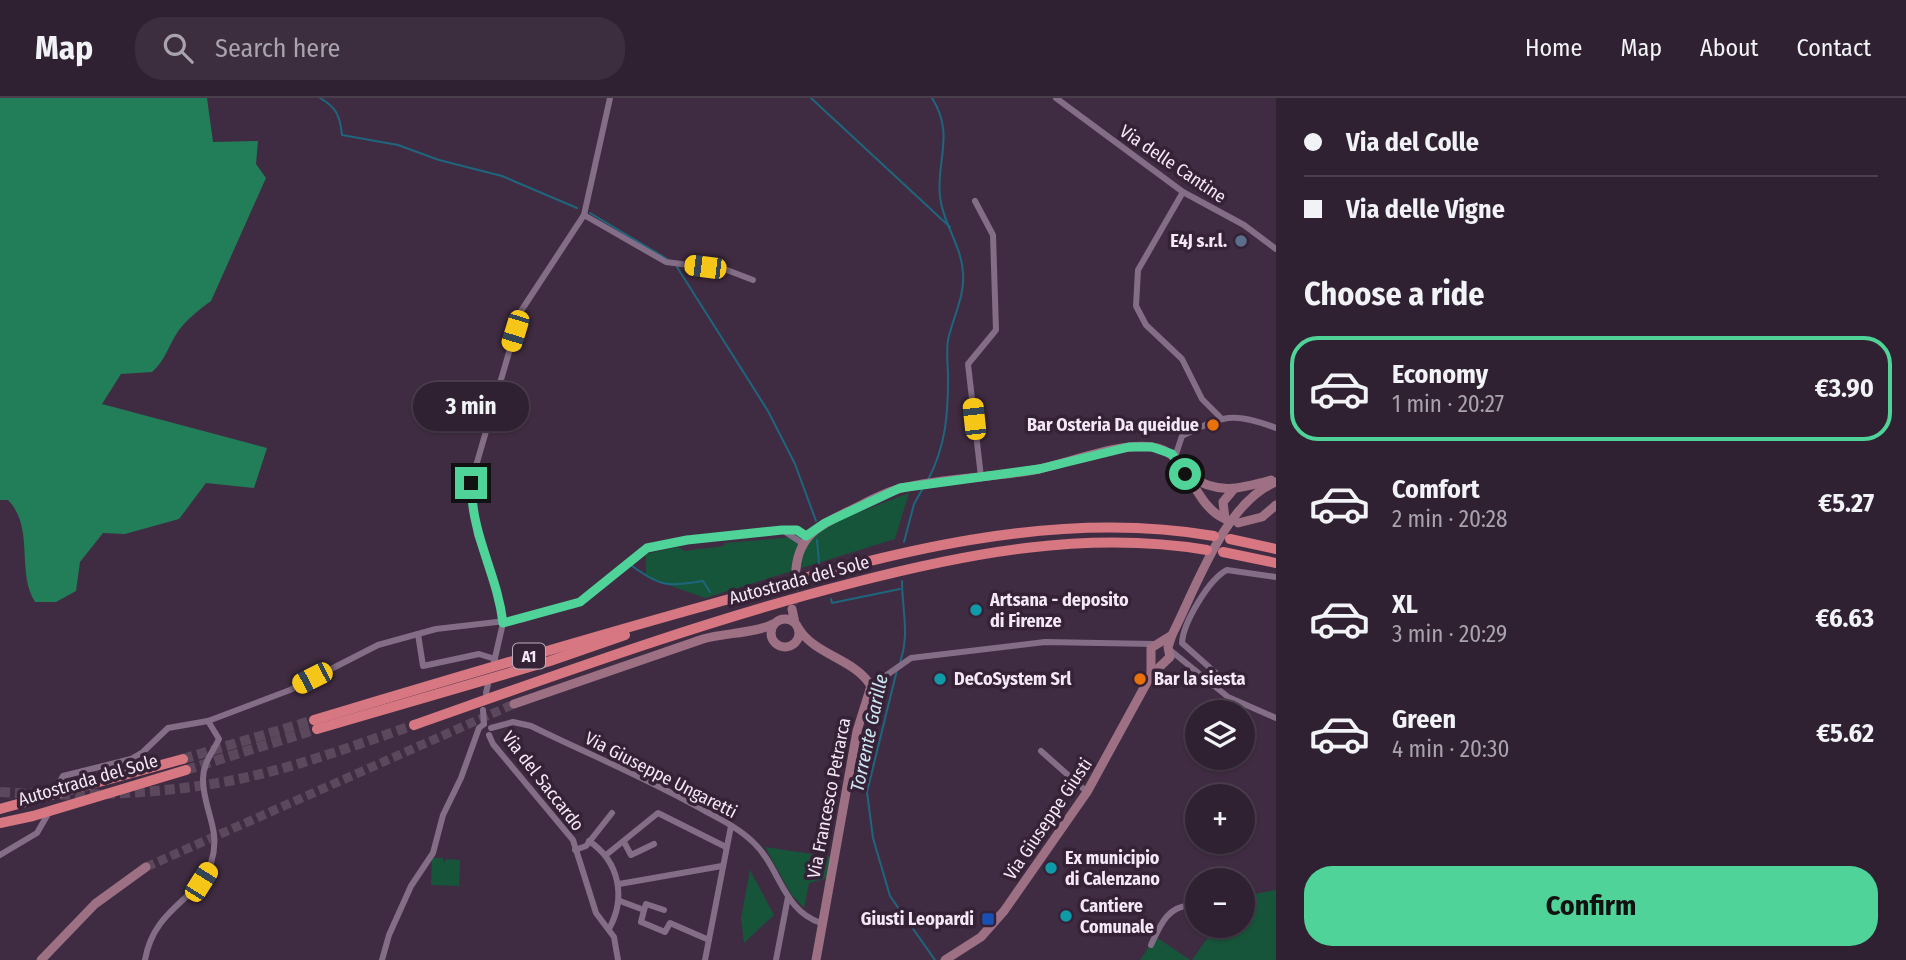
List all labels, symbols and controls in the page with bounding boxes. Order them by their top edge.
search box [135,17,625,80]
text: Map [35,28,93,68]
icon: search [159,29,197,67]
text: Search here [215,33,340,64]
text: Home [1525,34,1582,62]
text: Map [1620,34,1662,62]
text: About [1700,34,1758,62]
text: Contact [1796,34,1871,62]
street label: Via delle Cantine [1115,120,1231,208]
text: Via del Colle [1346,127,1479,158]
text: Via delle Vigne [1346,194,1505,225]
place label: E4J s.r.l. [1170,230,1227,252]
marker: E4J s.r.l. [1233,233,1249,249]
car [683,254,728,280]
text: Choose a ride [1304,275,1485,313]
car [499,308,532,354]
icon: car [1308,357,1371,420]
text: Economy [1392,359,1488,390]
text: €3.90 [1815,373,1874,404]
callout: 3 min [413,382,529,430]
text: 1 min · 20:27 [1392,390,1504,418]
text: 3 min [445,392,497,420]
car [962,397,987,441]
place label: Bar Osteria Da queidue [1027,414,1199,436]
marker: Bar Osteria Da queidue [1205,417,1221,433]
route start [1169,458,1201,490]
route end [455,467,487,499]
icon: car [1308,472,1371,535]
text: Comfort [1392,474,1480,505]
text: €5.27 [1818,488,1874,519]
text: 2 min · 20:28 [1392,505,1507,533]
street label: Autostrada del Sole [726,551,872,609]
icon: car [1308,587,1371,650]
place label: Artsana - deposito di Firenze [989,589,1129,632]
text: XL [1392,589,1418,620]
marker: Artsana - deposito di Firenze [968,602,984,618]
text: €6.63 [1816,603,1874,634]
text: 3 min · 20:29 [1392,620,1507,648]
road number: A1 [513,643,545,668]
car [289,659,336,697]
place label: DeCoSystem Srl [954,668,1072,690]
place label: Bar la siesta [1154,668,1246,690]
marker: DeCoSystem Srl [932,671,948,687]
marker: Bar la siesta [1132,671,1148,687]
water label: Torrente Garille [845,672,893,794]
map controls [1185,700,1255,938]
button: layers [1185,700,1255,770]
icon: car [1308,702,1371,765]
text: Green [1392,704,1456,735]
street label: Via Francesco Petrarca [803,716,855,880]
text: €5.62 [1816,718,1874,749]
street label: Via del Saccardo [497,727,589,835]
street label: Via Giuseppe Ungaretti [581,727,741,823]
text: 4 min · 20:30 [1392,735,1509,763]
street label: Autostrada del Sole [16,750,160,810]
street label: Via Giuseppe Giusti [999,754,1097,884]
button: + [1185,784,1255,854]
place label: Ex municipio di Calenzano [1065,847,1160,890]
car [181,859,222,905]
marker: Ex municipio di Calenzano [1043,860,1059,876]
button: Confirm [1304,866,1878,946]
button: − [1185,868,1255,938]
place label: Cantiere Comunale [1080,895,1154,938]
place label: Giusti Leopardi [861,908,974,930]
marker: Cantiere Comunale [1058,908,1074,924]
marker: Giusti Leopardi [980,911,996,927]

